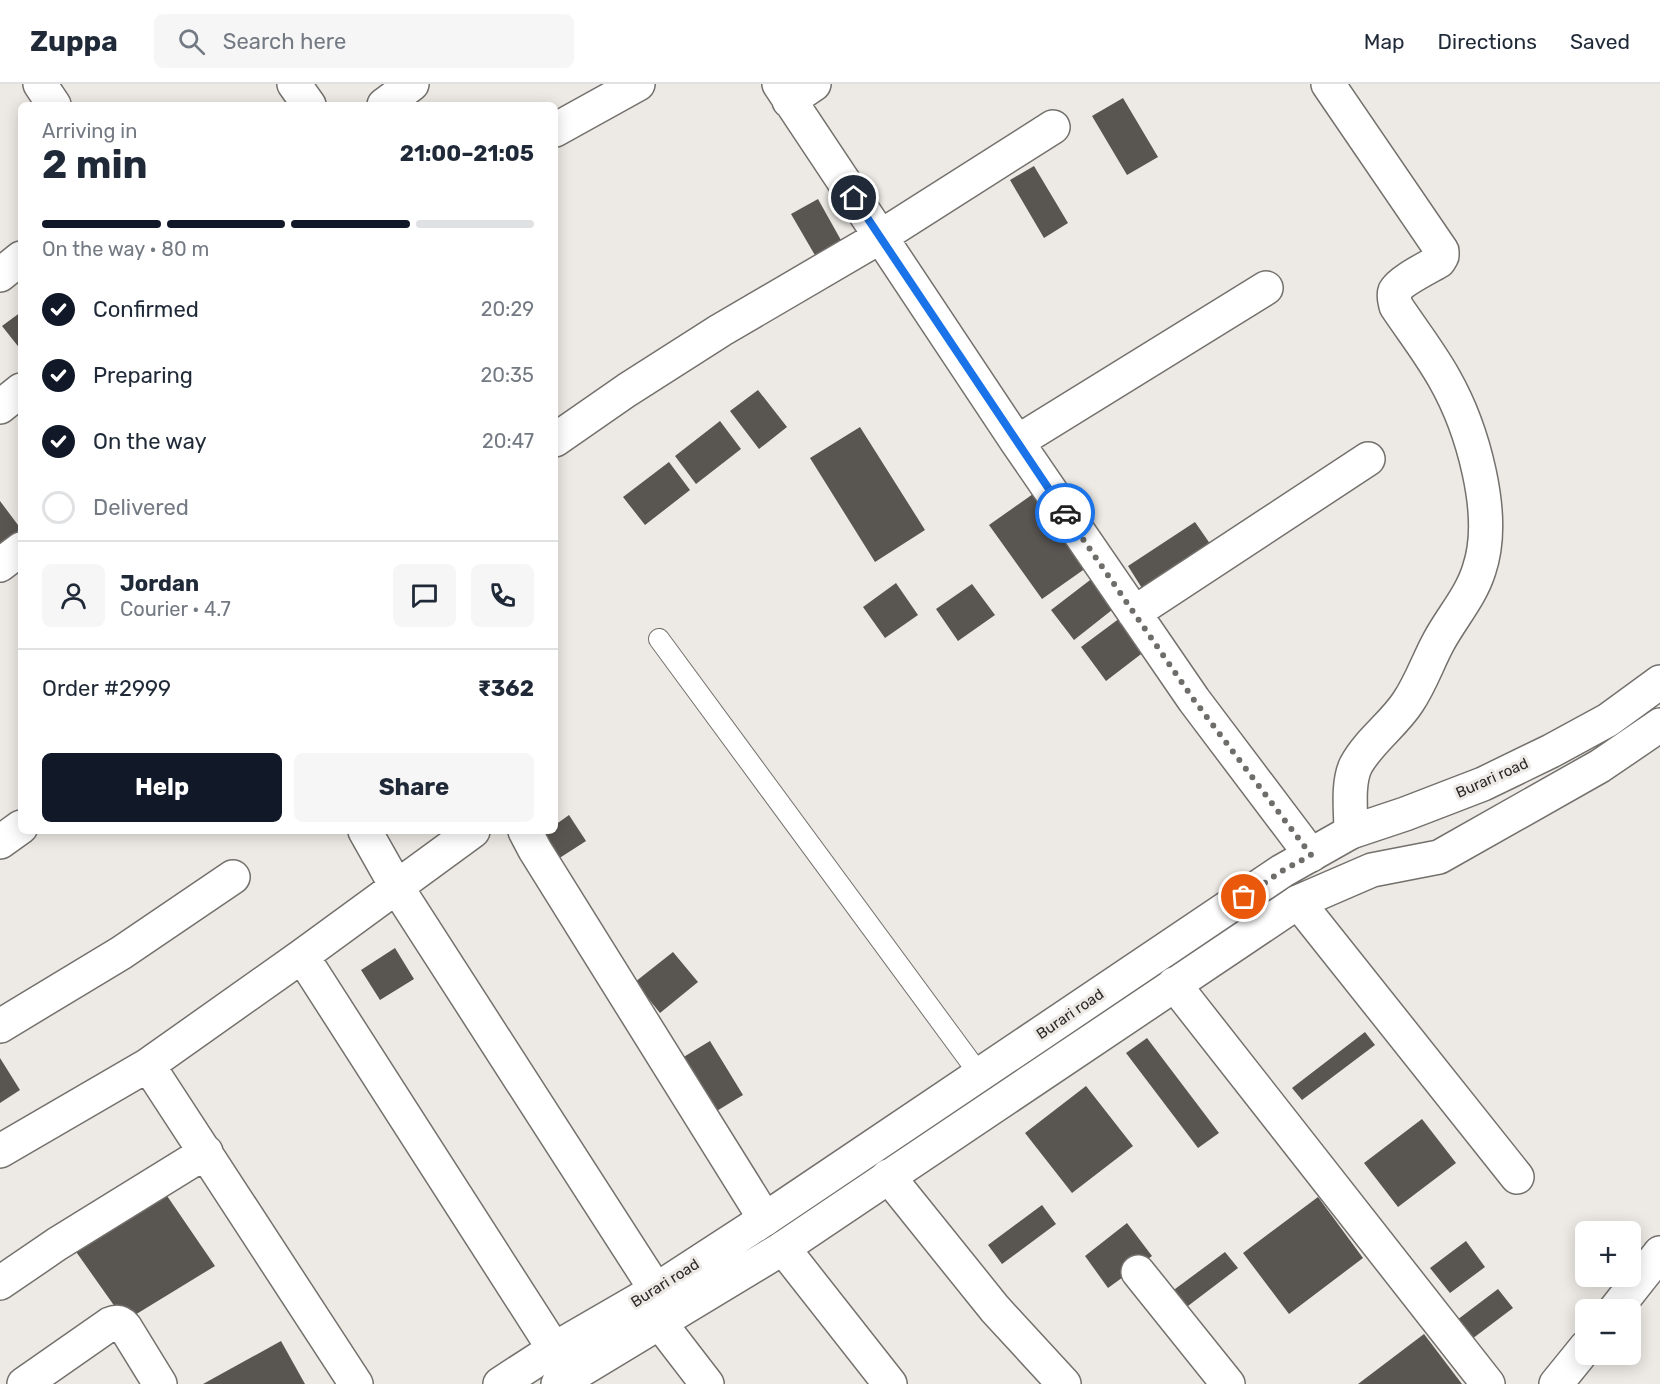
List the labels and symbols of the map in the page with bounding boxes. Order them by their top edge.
pin [828,172,879,223]
courier [1035,483,1095,543]
street label: Burari road [1453,754,1531,802]
pin [1218,871,1269,922]
street label: Burari road [1033,985,1107,1043]
street label: Burari road [627,1255,703,1311]

